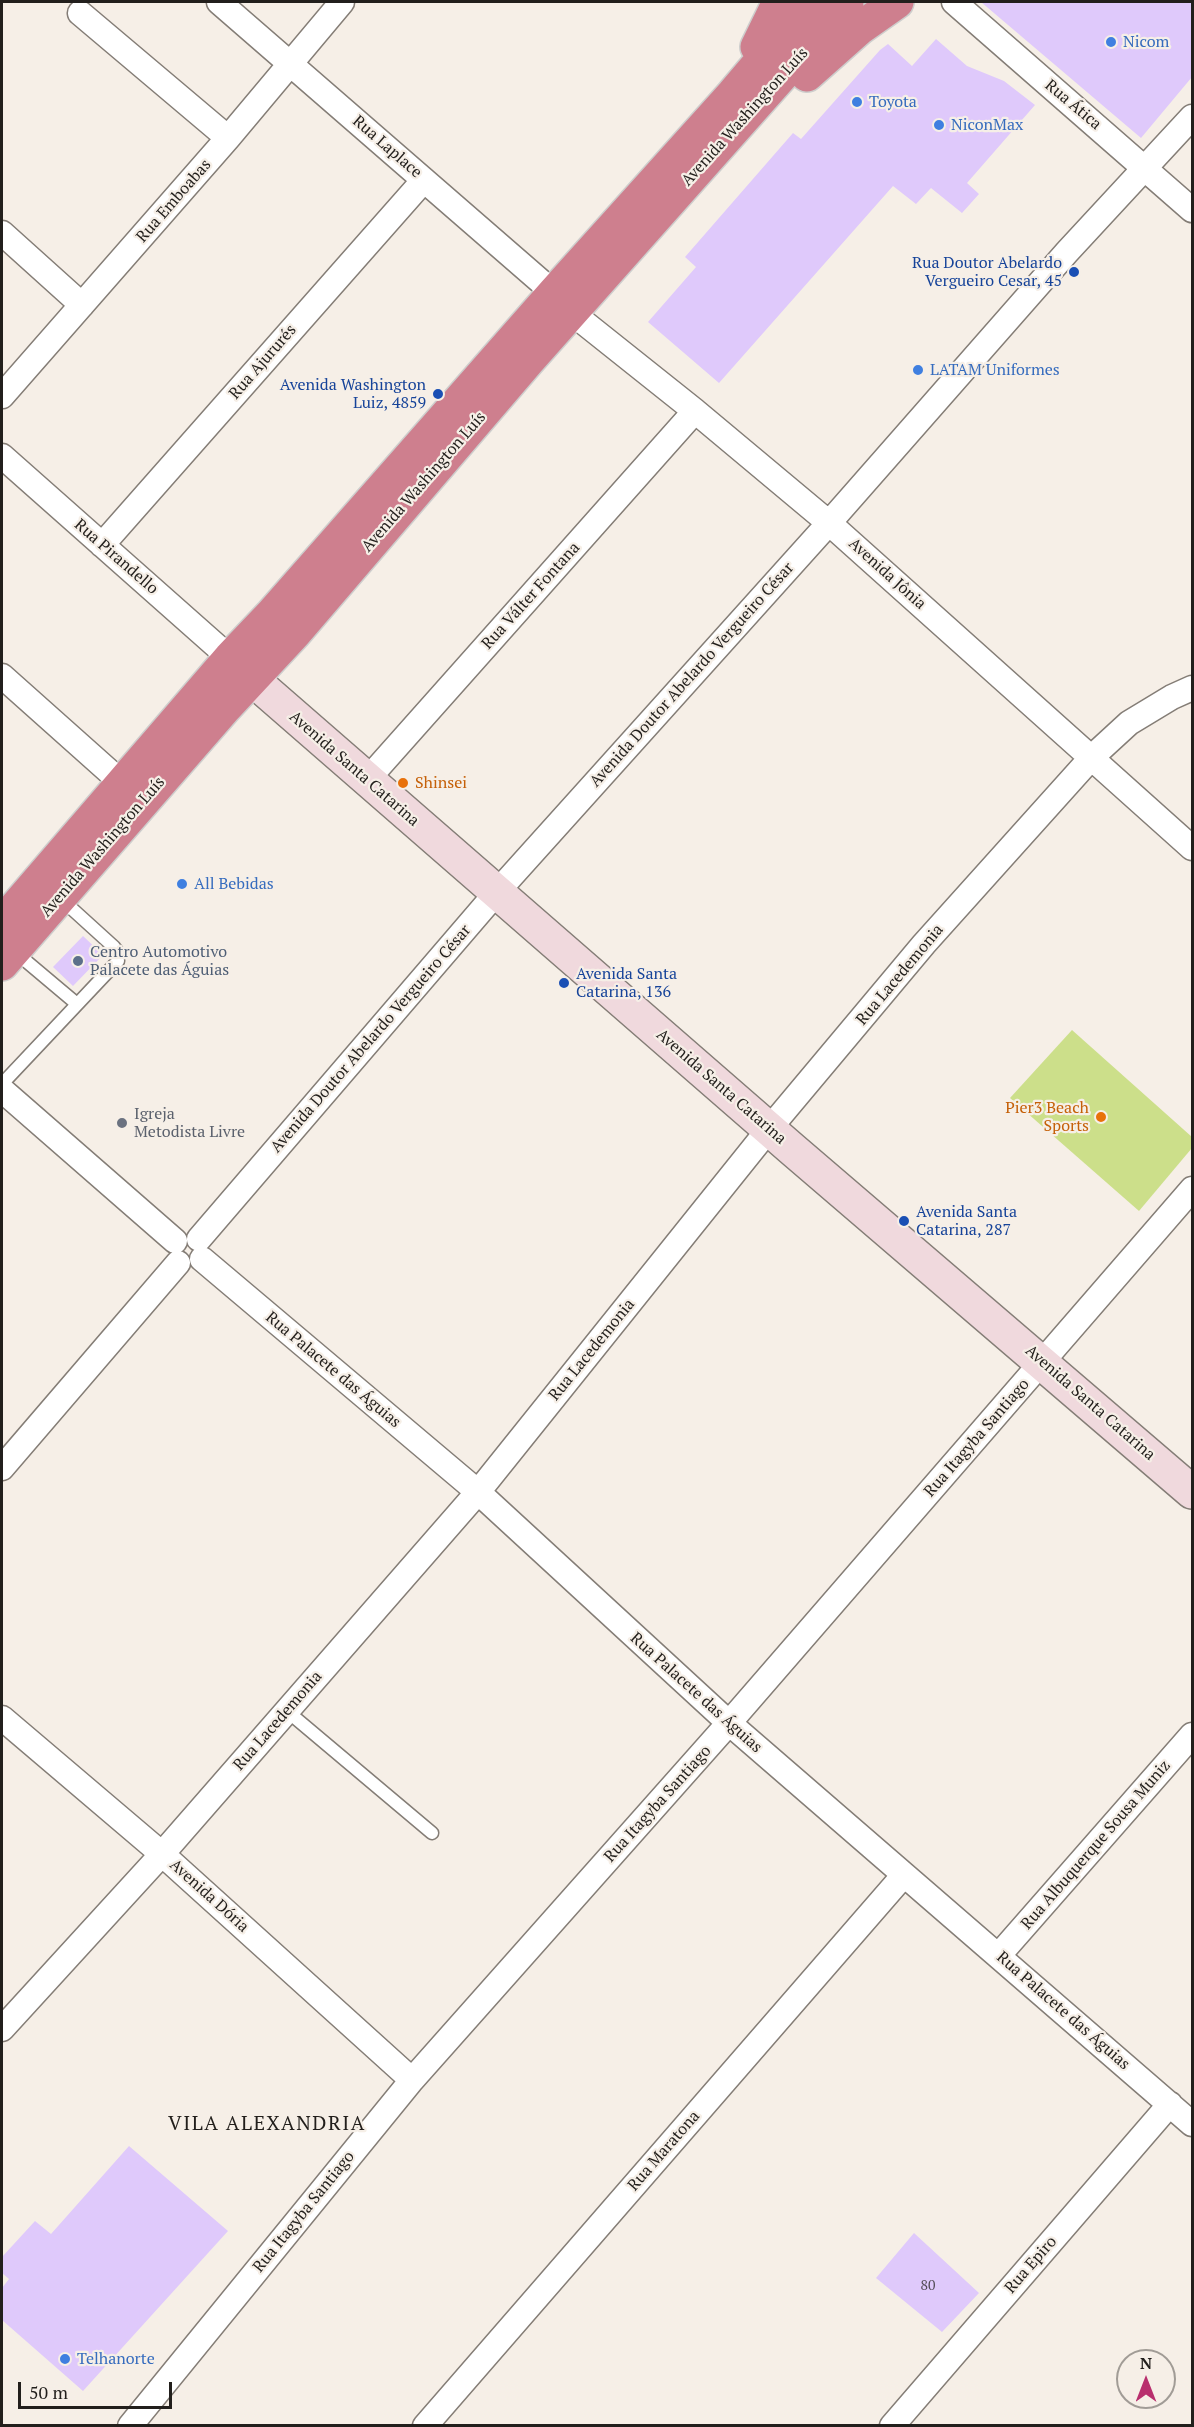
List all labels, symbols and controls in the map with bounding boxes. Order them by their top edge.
place label: Nicom [1123,32,1169,52]
marker: Nicom [1104,35,1118,49]
street label: Avenida Washington Luís [678,44,812,190]
street label: Rua Ática [1041,76,1105,134]
place label: Toyota [869,92,917,112]
marker: Toyota [850,95,864,109]
street label: Rua Laplace [348,112,426,182]
place label: NiconMax [951,115,1023,135]
marker: NiconMax [932,118,946,132]
street label: Rua Emboabas [133,156,215,246]
place label: Rua Doutor Abelardo Vergueiro Cesar, 45 [912,253,1062,291]
marker: Rua Doutor Abelardo Vergueiro Cesar, 45 [1067,265,1081,279]
street label: Rua Ajururés [225,321,301,403]
place label: LATAM Uniformes [930,360,1060,380]
marker: LATAM Uniformes [911,363,925,377]
place label: Avenida Washington Luiz, 4859 [280,375,426,413]
marker: Avenida Washington Luiz, 4859 [431,387,445,401]
street label: Avenida Washington Luís [358,408,490,556]
street label: Rua Pirandello [70,515,162,599]
street label: Avenida Jônia [844,534,930,614]
street label: Rua Válter Fontana [478,539,584,653]
street label: Avenida Doutor Abelardo Vergueiro César [586,559,798,791]
street label: Avenida Santa Catarina [285,707,423,831]
street label: Avenida Washington Luís [37,773,169,921]
place label: Shinsei [415,773,467,793]
marker: Shinsei [396,776,410,790]
place label: All Bebidas [194,874,274,894]
marker: All Bebidas [175,877,189,891]
street label: Avenida Doutor Abelardo Vergueiro César [267,921,475,1157]
street label: Rua Lacedemonia [852,921,948,1029]
place label: Centro Automotivo Palacete das Águias [90,942,229,980]
marker: Centro Automotivo Palacete das Águias [71,954,85,968]
place label: Avenida Santa Catarina, 136 [576,964,677,1002]
marker: Avenida Santa Catarina, 136 [557,976,571,990]
street label: Avenida Santa Catarina [652,1025,790,1149]
place label: Pier3 Beach Sports [1005,1098,1089,1136]
place label: Igreja Metodista Livre [134,1104,245,1142]
marker: Pier3 Beach Sports [1094,1110,1108,1124]
marker: Igreja Metodista Livre [115,1116,129,1130]
place label: Avenida Santa Catarina, 287 [916,1202,1017,1240]
marker: Avenida Santa Catarina, 287 [897,1214,911,1228]
street label: Rua Lacedemonia [545,1295,639,1405]
street label: Rua Palacete das Águias [262,1308,404,1432]
street label: Avenida Santa Catarina [1021,1341,1159,1465]
street label: Rua Itagyba Santiago [920,1375,1034,1501]
street label: Rua Palacete das Águias [626,1629,766,1757]
street label: Rua Lacedemonia [230,1667,326,1775]
street label: Rua Itagyba Santiago [601,1742,715,1866]
street label: Rua Albuquerque Sousa Muniz [1017,1757,1175,1933]
street label: Avenida Dória [165,1855,253,1937]
street label: Rua Palacete das Águias [992,1948,1134,2074]
street label: Rua Maratona [624,2107,704,2195]
district label: VILA ALEXANDRIA [168,2112,366,2136]
street label: Rua Itagyba Santiago [249,2148,359,2276]
street label: Rua Epiro [1001,2232,1061,2298]
house number: 80 [921,2278,935,2294]
place label: Telhanorte [77,2349,155,2369]
north arrow [1116,2349,1176,2409]
marker: Telhanorte [58,2352,72,2366]
text: N [1140,2352,1152,2374]
scale bar [21,2370,176,2408]
text: 50 m [29,2380,68,2404]

